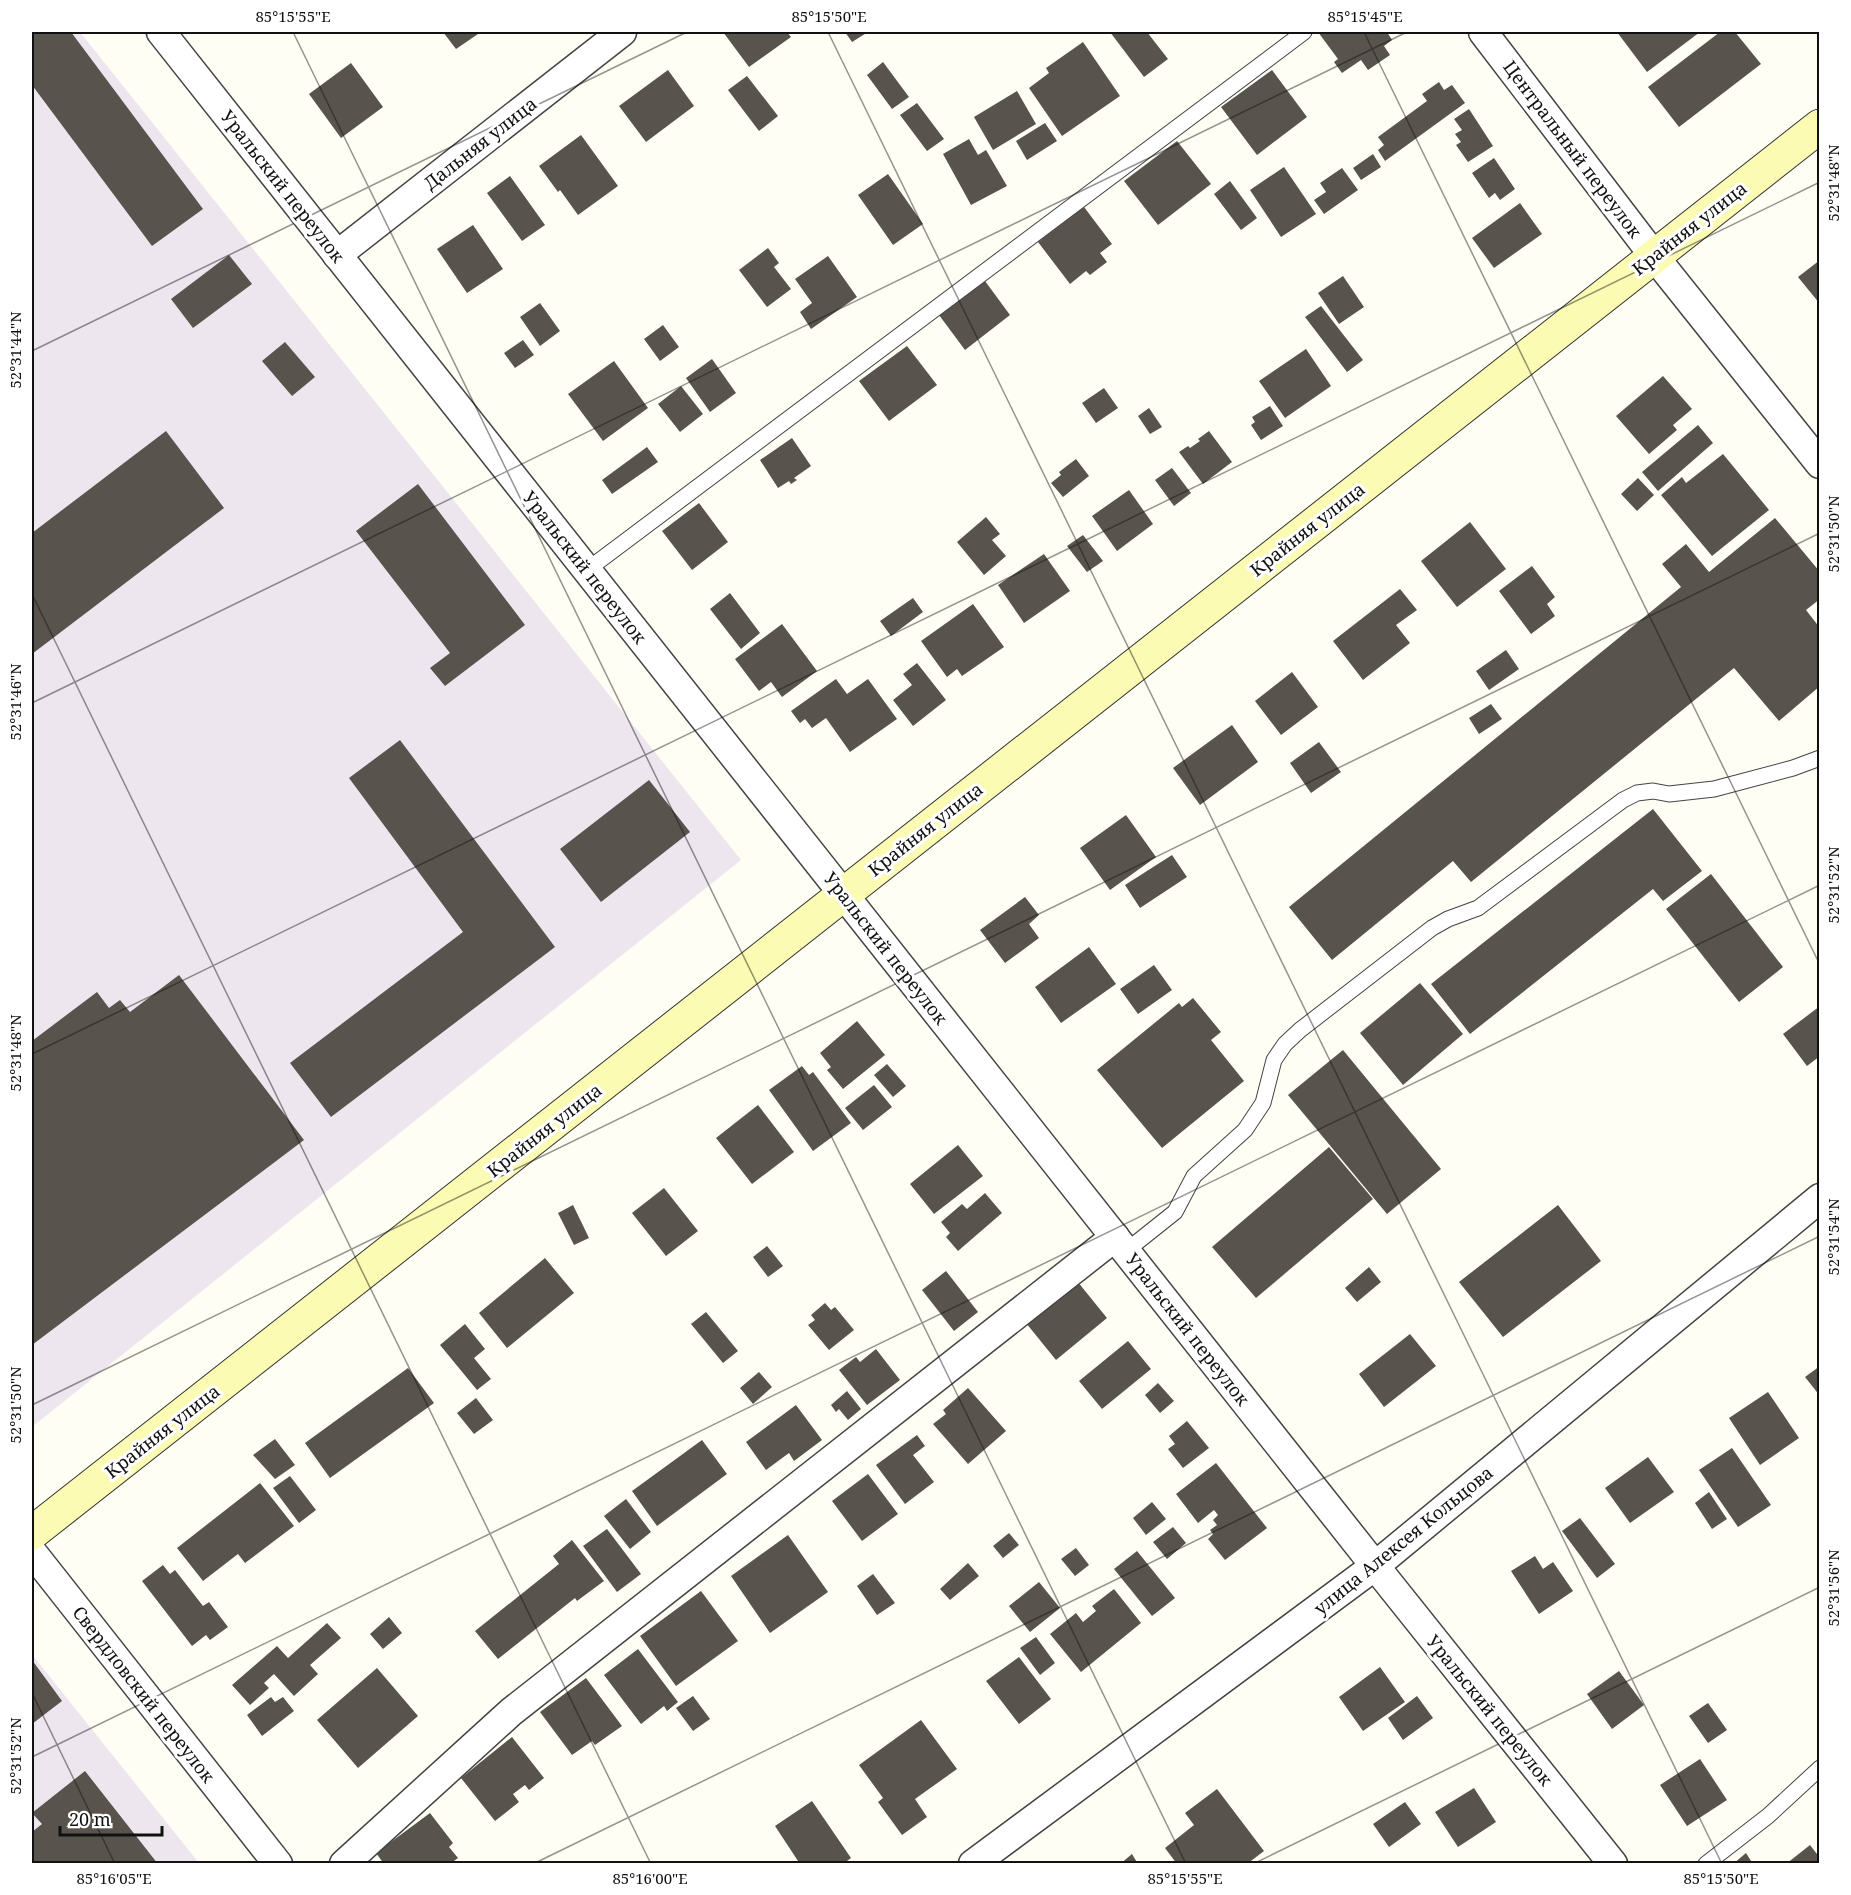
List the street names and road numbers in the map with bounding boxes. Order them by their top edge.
street label: Центральный переулок [1498,55,1648,243]
street label: Дальняя улица [419,91,541,195]
street label: Уральский переулок [216,105,350,268]
street label: Крайняя улица [1627,176,1751,280]
street label: Крайняя улица [1245,477,1369,581]
street label: Уральский переулок [518,486,652,649]
street label: Крайняя улица [863,777,987,881]
street label: Уральский переулок [819,867,953,1030]
street label: Крайняя улица [482,1078,606,1182]
street label: Уральский переулок [1121,1248,1255,1411]
street label: Крайняя улица [100,1379,224,1483]
street label: улица Алексея Кольцова [1308,1460,1498,1620]
street label: Свердловский переулок [67,1601,221,1788]
street label: Уральский переулок [1422,1630,1559,1791]

